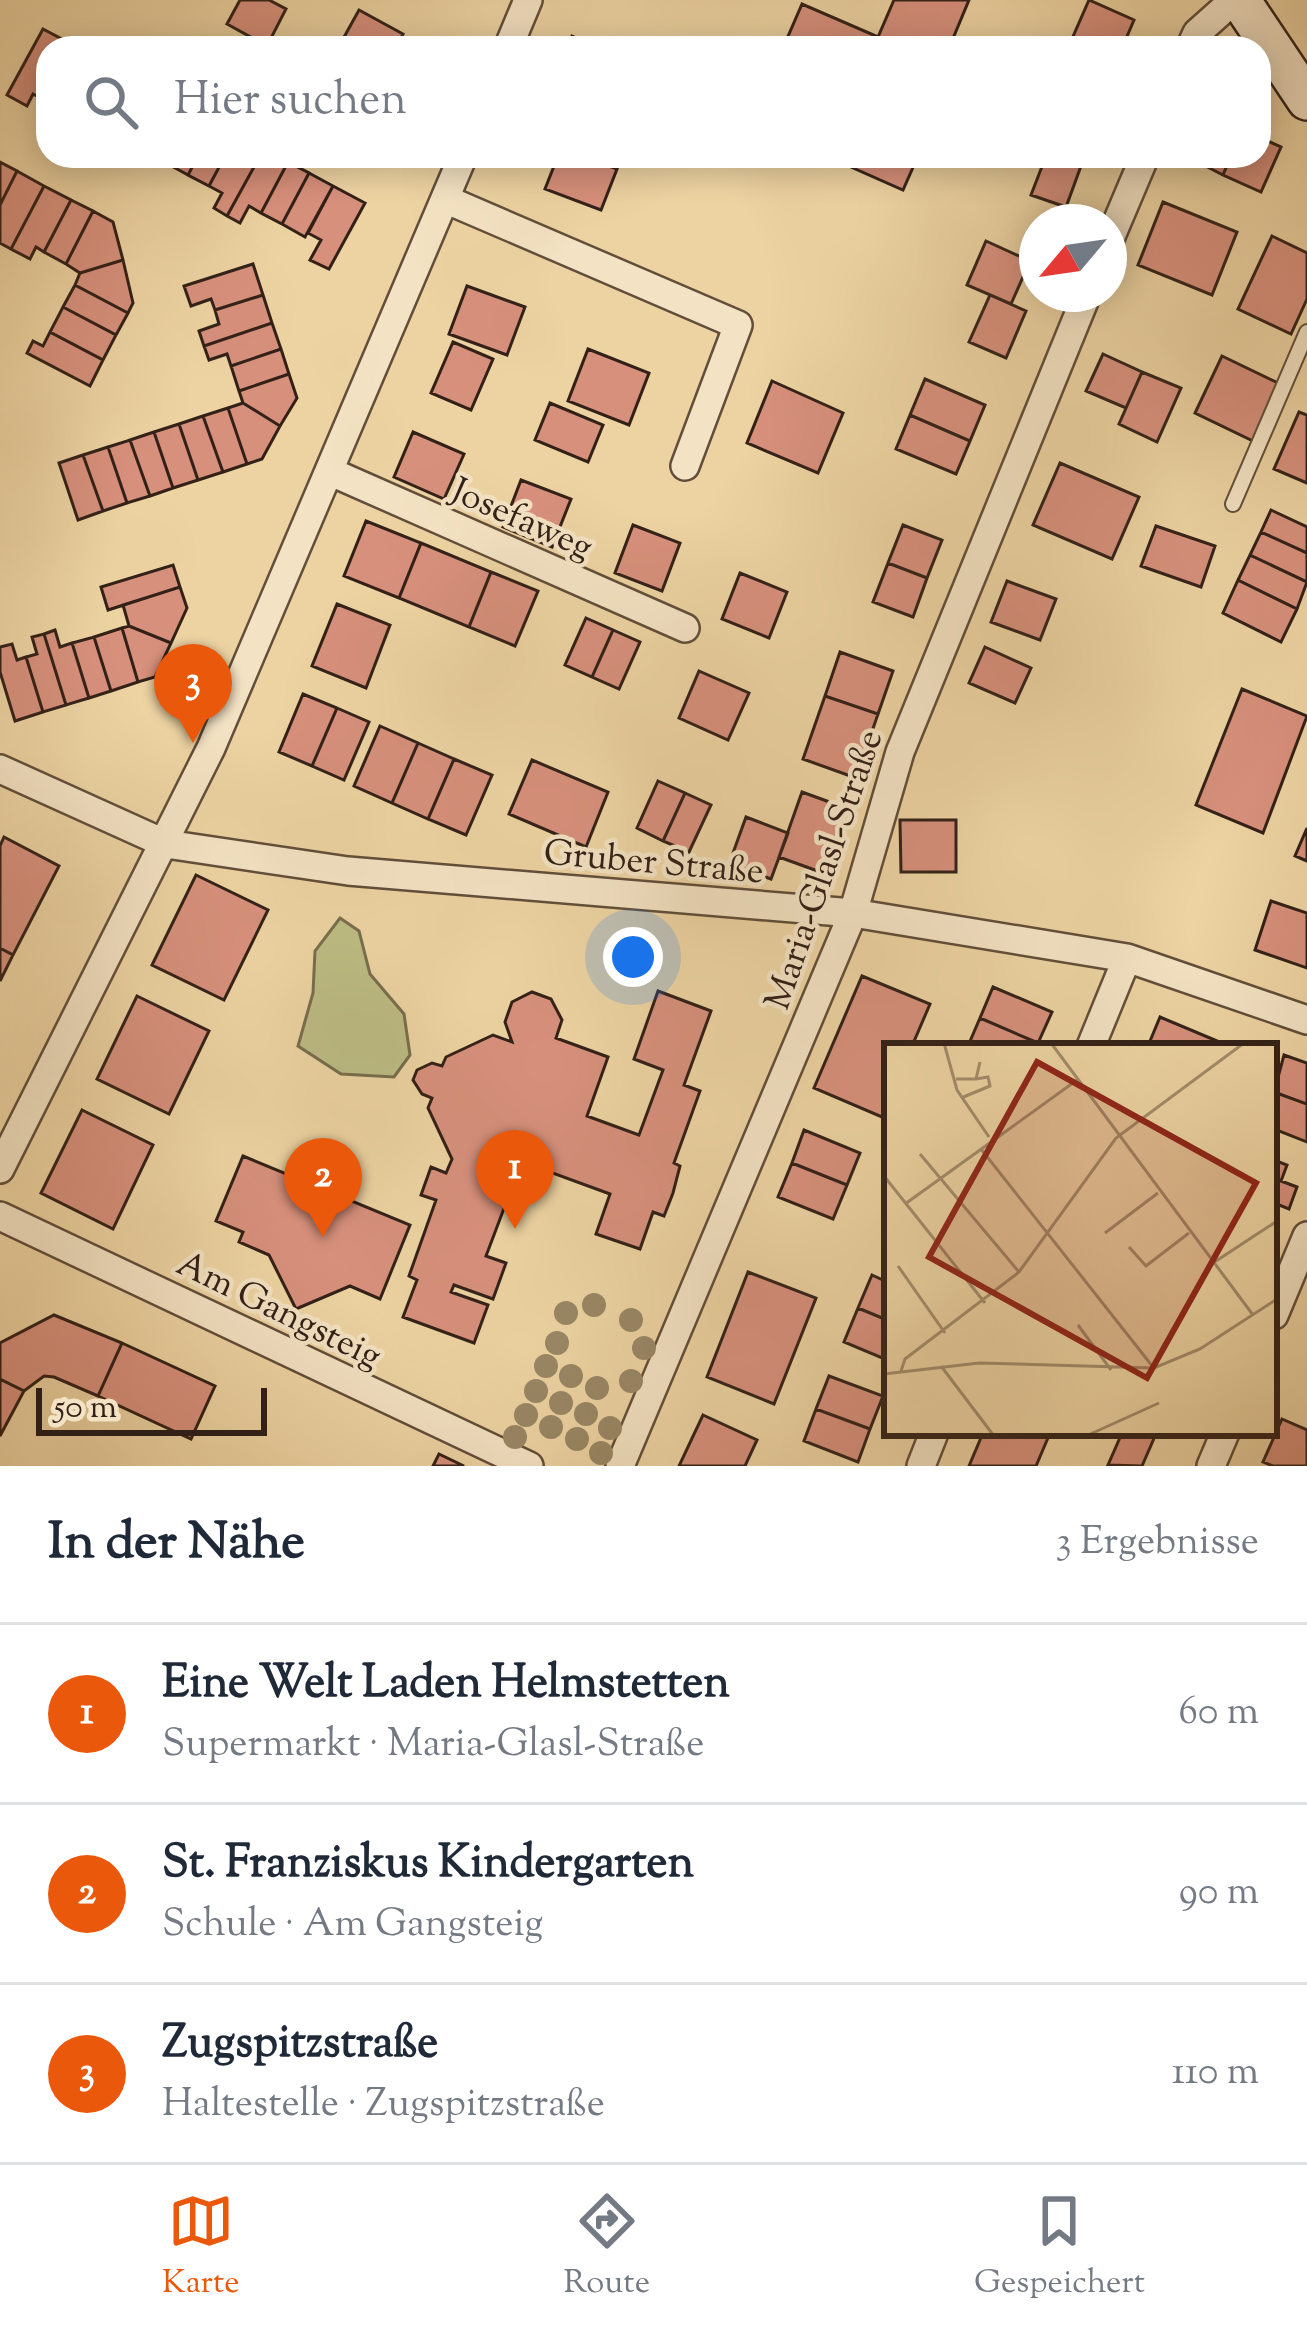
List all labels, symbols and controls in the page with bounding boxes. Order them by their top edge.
search box [36,36,1271,168]
icon: search [78,69,144,135]
text: Hier suchen [174,70,407,135]
north arrow [1019,204,1127,312]
street label: Josefaweg [441,466,600,575]
pin: 3 [154,644,232,743]
street label: Maria-Glasl-Straße [754,723,898,1017]
street label: Gruber Straße [542,828,766,899]
your location [603,927,663,987]
inset map [884,1043,1277,1436]
pin: 1 [476,1130,554,1229]
pin: 2 [284,1138,362,1237]
street label: Am Gangsteig [167,1240,389,1384]
scale bar [36,1382,267,1435]
text: 50 m [54,1385,117,1433]
text: In der Nähe [48,1508,305,1581]
text: 3 Ergebnisse [1056,1516,1259,1572]
text: Eine Welt Laden Helmstetten [162,1653,730,1718]
text: 1 [80,1686,94,1742]
text: 60 m [1178,1686,1259,1742]
text: Supermarkt · Maria-Glasl-Straße [162,1718,704,1774]
text: St. Franziskus Kindergarten [162,1833,694,1898]
text: 2 [78,1866,96,1922]
text: 90 m [1179,1866,1259,1922]
text: Schule · Am Gangsteig [162,1898,543,1954]
text: Zugspitzstraße [162,2013,438,2078]
text: 3 [79,2046,95,2102]
text: 110 m [1172,2046,1259,2102]
text: Haltestelle · Zugspitzstraße [162,2078,605,2134]
tab: Karte [162,2188,240,2308]
tab: Route [564,2188,650,2308]
tab: Gespeichert [974,2188,1145,2308]

